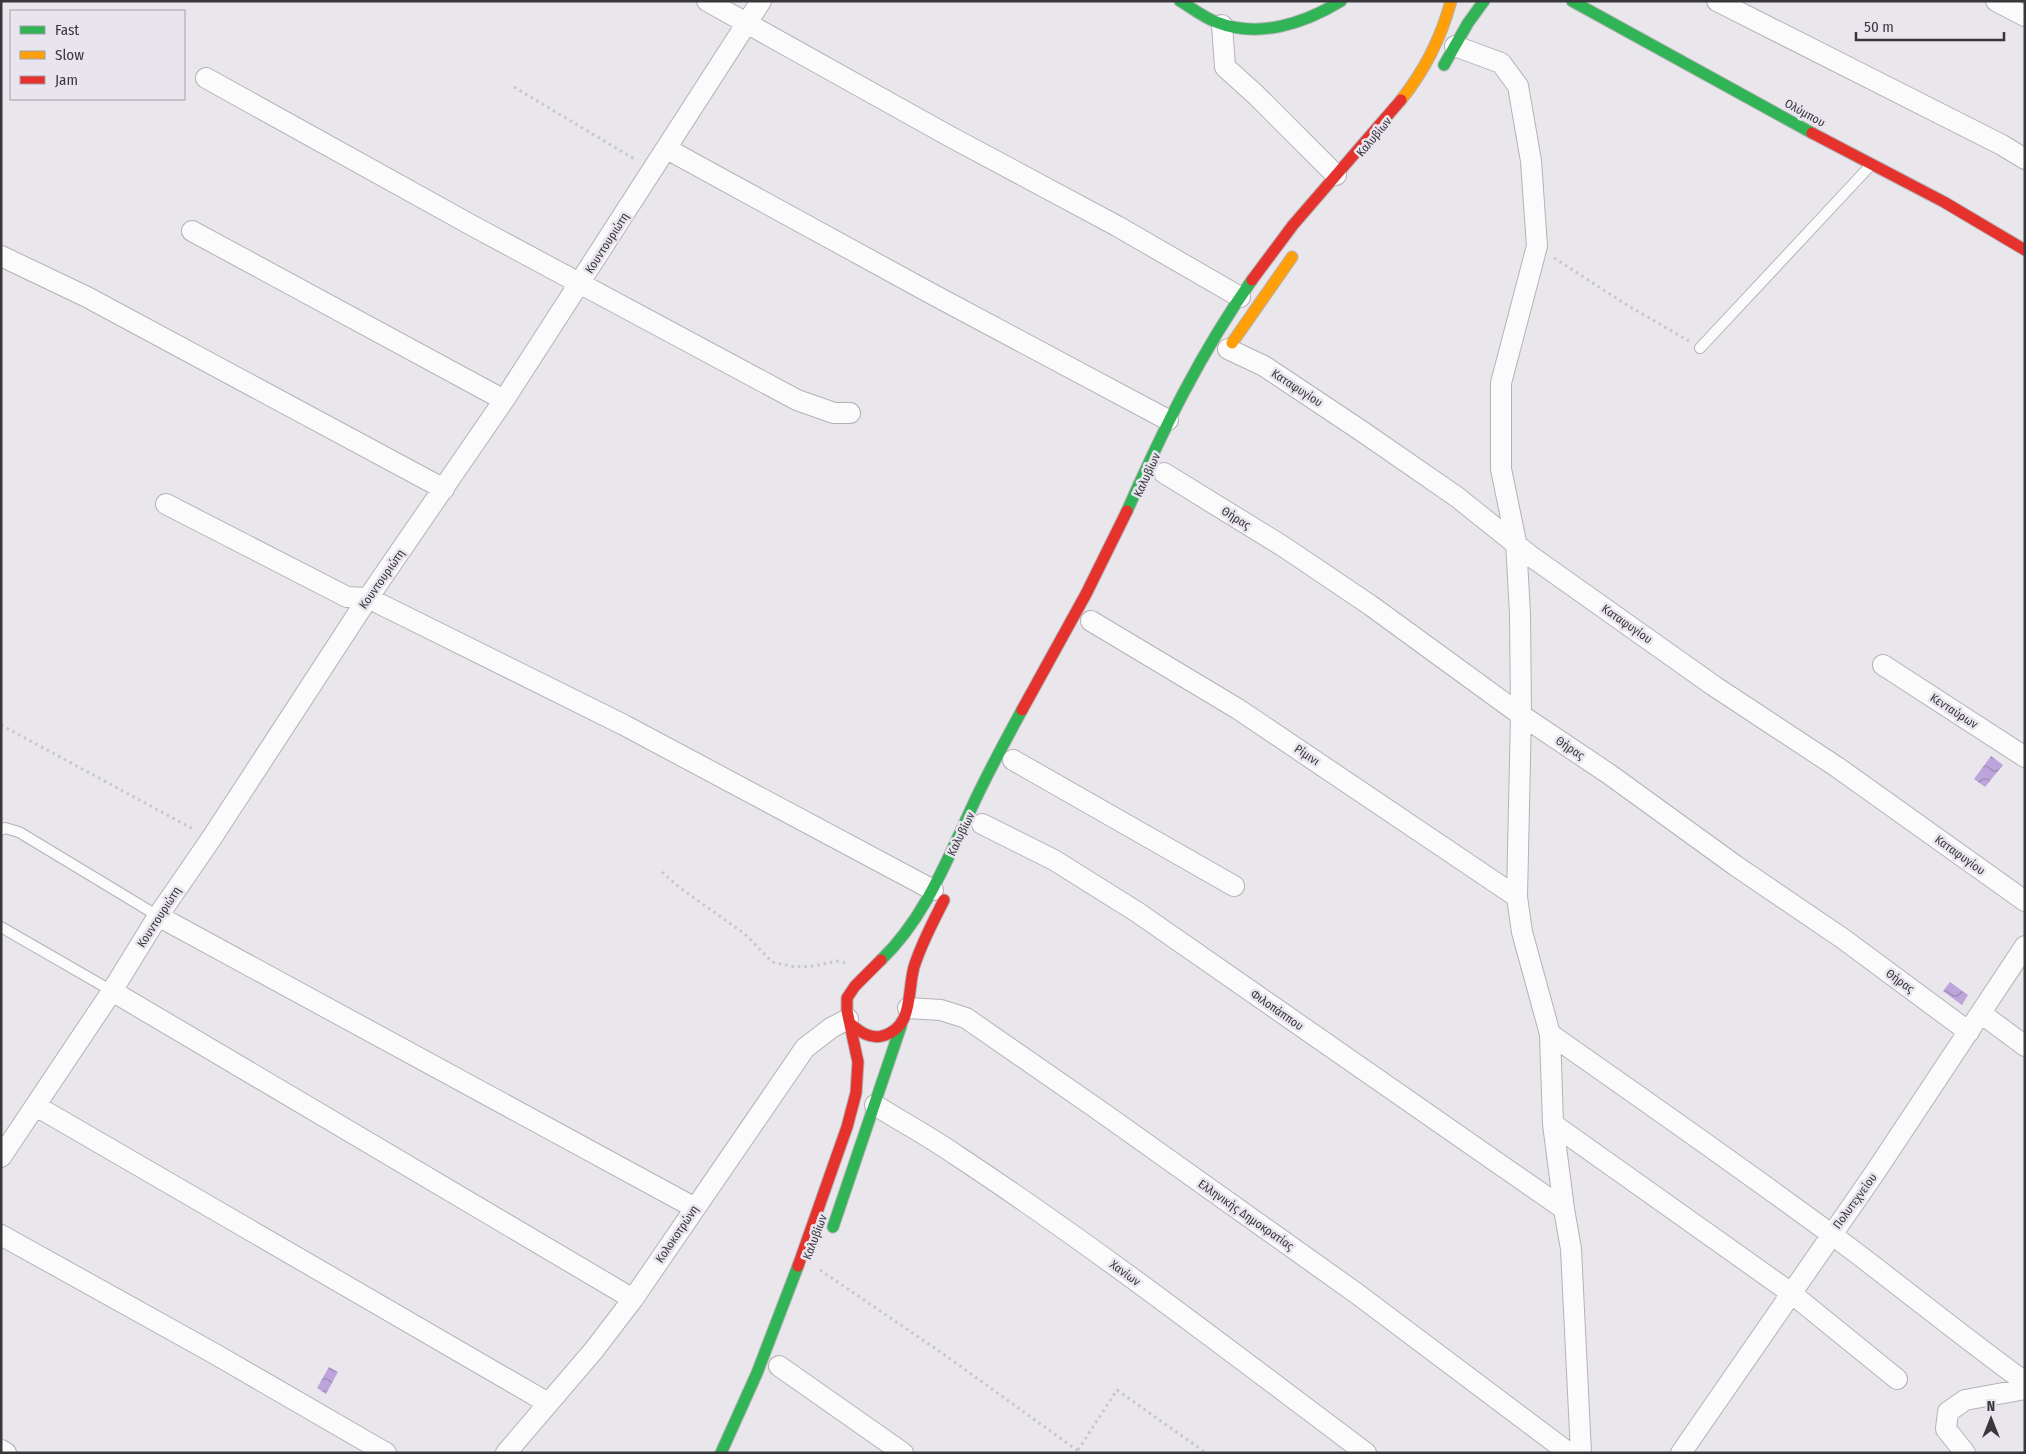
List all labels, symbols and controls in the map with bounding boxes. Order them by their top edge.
legend [10,10,185,100]
scale bar [1856,10,2004,42]
text: 50 m [1864,18,1894,36]
text: Fast [55,21,79,39]
text: Slow [55,46,84,64]
text: Jam [55,71,78,89]
street label: Ολύμπου [1782,96,1828,130]
street label: Καλυβίων [1353,114,1395,160]
street label: Κουντουριώτη [582,210,632,276]
street label: Καταφυγίου [1269,366,1325,410]
street label: Καλυβίων [1131,450,1164,499]
street label: Θήρας [1219,504,1253,532]
street label: Κουντουριώτη [356,546,408,612]
street label: Καταφυγίου [1599,602,1655,646]
street label: Κενταύρων [1928,691,1981,732]
street label: Θήρας [1553,733,1587,763]
street label: Ρίμινι [1292,742,1322,768]
street label: Καλυβίων [944,809,978,858]
street label: Καταφυγίου [1932,832,1988,878]
street label: Κουντουριώτη [134,884,184,950]
street label: Θήρας [1883,966,1917,996]
street label: Φιλοπάππου [1248,987,1306,1033]
street label: Πολυτεχνείου [1830,1171,1880,1231]
street label: Ελληνικής Δημοκρατίας [1195,1177,1297,1253]
street label: Κολοκοτρώνη [653,1203,701,1265]
street label: Καλυβίων [800,1212,830,1261]
street label: Χανίων [1107,1257,1143,1289]
north arrow [1966,1394,2016,1444]
text: N [1987,1398,1995,1415]

